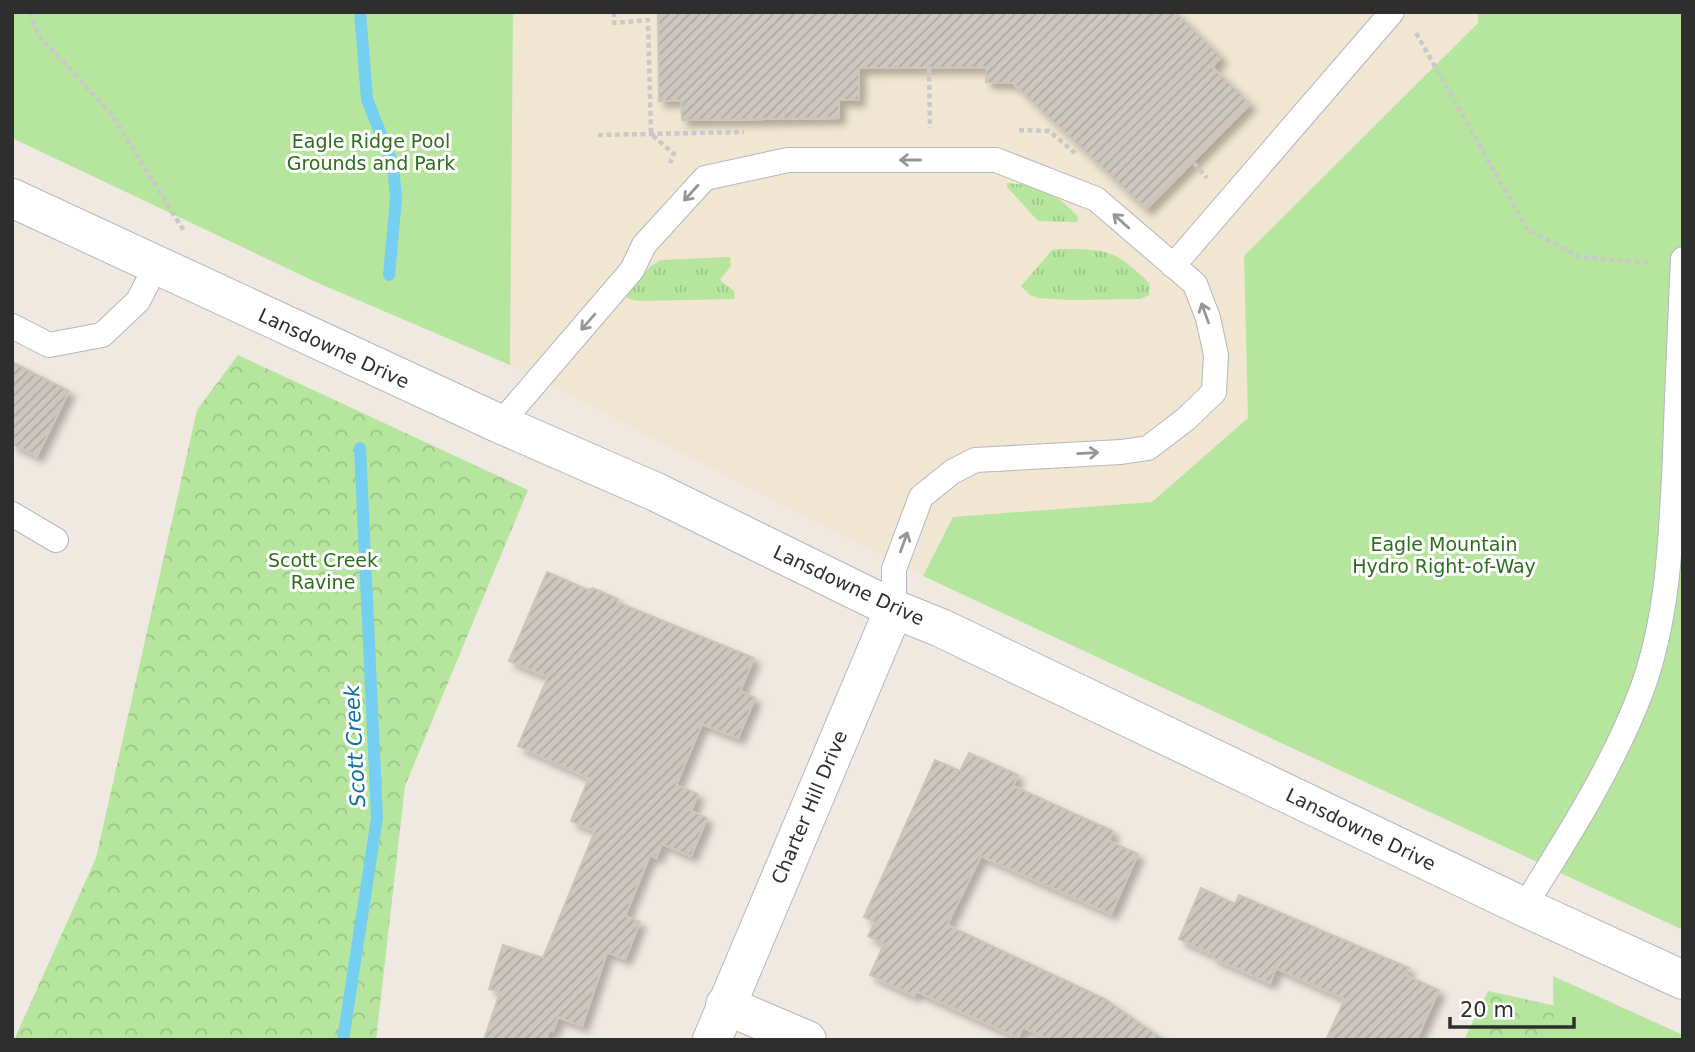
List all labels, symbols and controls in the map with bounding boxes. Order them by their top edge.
park label: Eagle Ridge Pool Grounds and Park [287,130,455,174]
one-way arrow [899,153,922,167]
one-way arrow [683,184,699,202]
one-way arrow [1113,214,1131,230]
one-way arrow [1198,302,1211,324]
street label: Lansdowne Drive [255,303,413,393]
one-way arrow [580,313,596,331]
one-way arrow [1076,447,1099,460]
one-way arrow [899,532,911,554]
park label: Eagle Mountain Hydro Right-of-Way [1352,533,1536,577]
street label: Lansdowne Drive [770,540,928,630]
park label: Scott Creek Ravine [268,549,378,593]
water label: Scott Creek [340,684,370,808]
street label: Charter Hill Drive [767,727,851,887]
street label: Lansdowne Drive [1283,783,1439,875]
scale bar [1450,986,1574,1030]
text: 20 m [1460,998,1514,1022]

